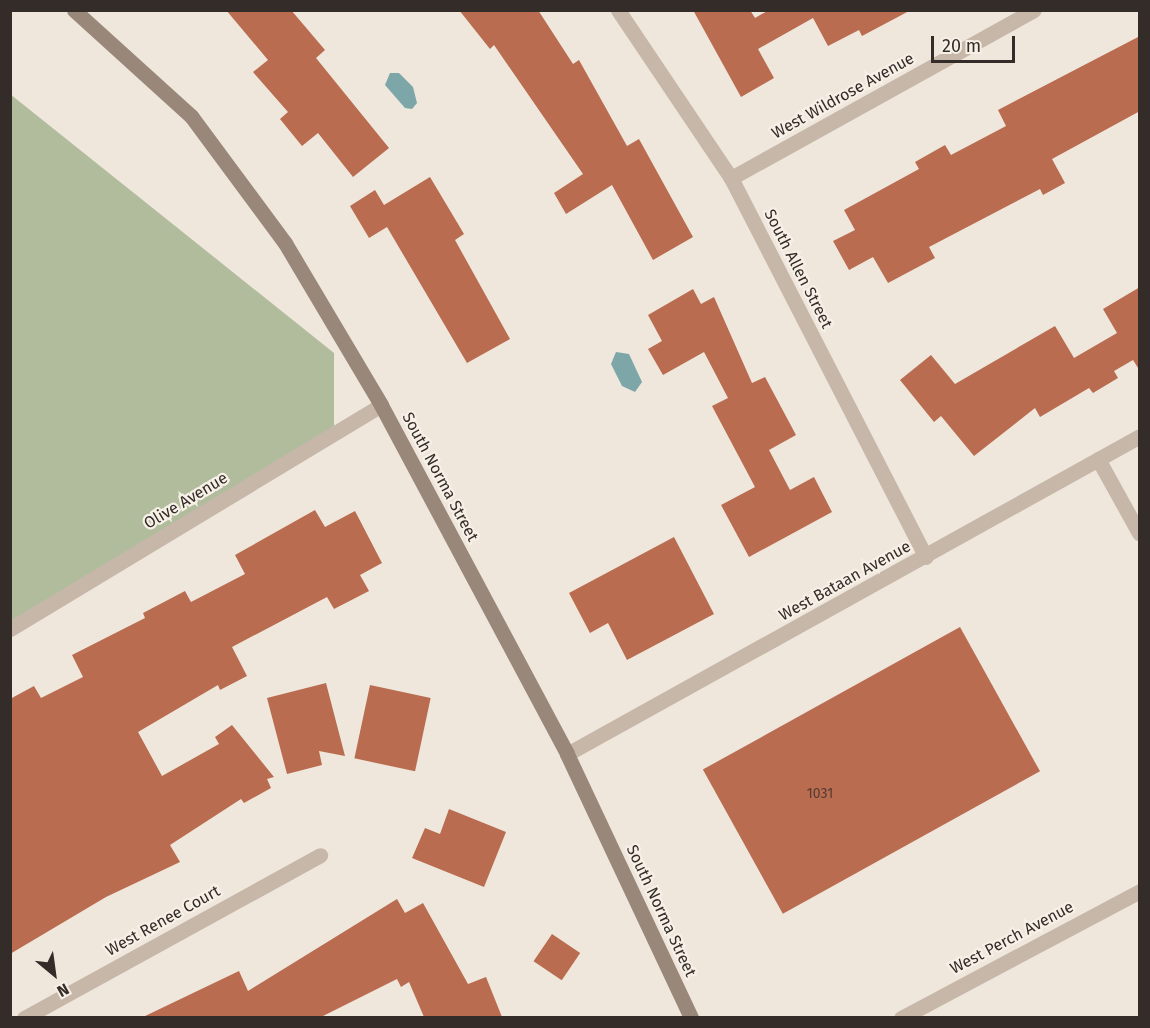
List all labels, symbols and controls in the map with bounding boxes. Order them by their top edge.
scale bar [934,24,1018,62]
text: 20 m [942,35,981,57]
street label: West Wildrose Avenue [768,49,918,143]
street label: South Allen Street [760,206,836,332]
street label: South Norma Street [398,409,482,545]
street label: Olive Avenue [141,469,231,533]
street label: West Bataan Avenue [776,537,914,625]
house number: 1031 [807,786,833,802]
street label: South Norma Street [622,842,700,980]
street label: West Renee Court [102,882,224,960]
street label: West Perch Avenue [947,897,1077,979]
north arrow [24,944,84,1004]
text: N [54,979,72,1001]

